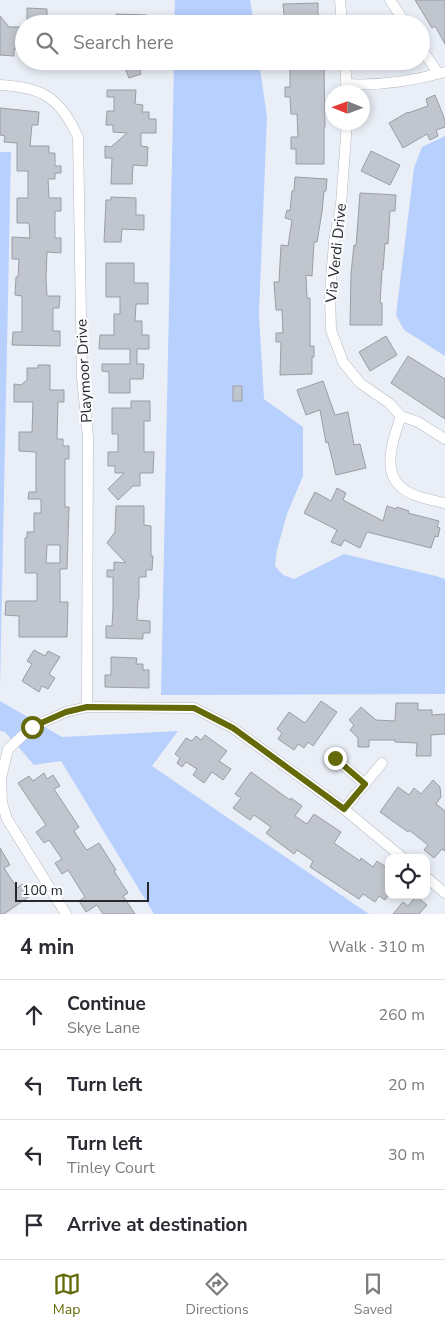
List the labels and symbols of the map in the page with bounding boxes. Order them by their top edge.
north arrow [325,85,370,130]
street label: Via Verdi Drive [321,202,351,305]
street label: Playmoor Drive [71,319,97,423]
route start [21,716,44,739]
route end [324,747,347,770]
scale bar [15,879,149,902]

